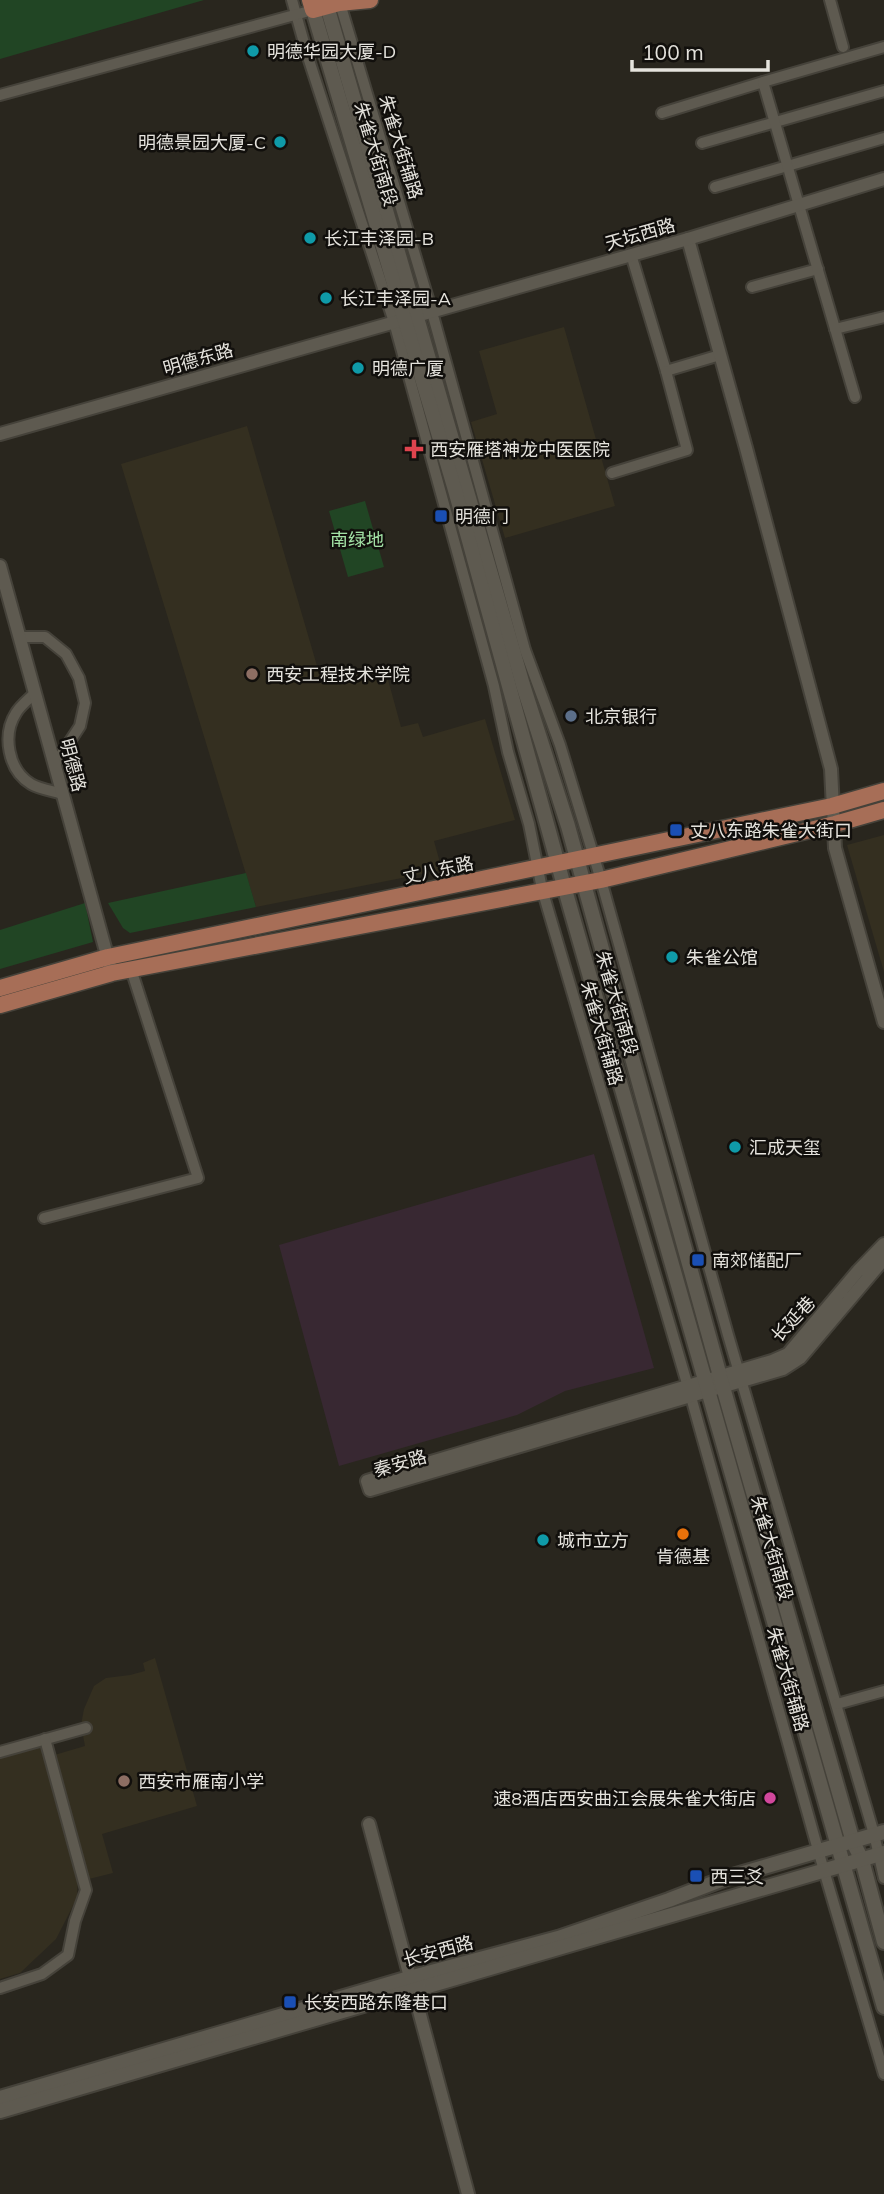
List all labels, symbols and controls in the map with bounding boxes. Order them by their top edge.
scale bar [632,28,768,72]
text: 100 m [642,39,704,65]
place label: 明德华园大厦-D [267,40,396,63]
marker: 明德华园大厦-D [245,43,261,59]
street label: 朱雀大街辅路 [374,92,428,202]
street label: 朱雀大街南段 [349,99,403,209]
place label: 明德景园大厦-C [138,131,266,154]
marker: 明德景园大厦-C [272,134,288,150]
street label: 天坛西路 [602,213,678,255]
place label: 长江丰泽园-B [324,227,434,250]
marker: 长江丰泽园-B [302,230,318,246]
place label: 长江丰泽园-A [340,287,451,310]
marker: 长江丰泽园-A [318,290,334,306]
street label: 明德东路 [160,338,236,380]
place label: 明德广厦 [372,357,444,380]
marker: 明德广厦 [350,360,366,376]
place label: 西安雁塔神龙中医医院 [430,438,610,461]
marker: 西安雁塔神龙中医医院 [404,439,424,459]
place label: 明德门 [455,505,509,528]
marker: 明德门 [433,508,449,524]
park label: 南绿地 [330,528,384,551]
place label: 西安工程技术学院 [266,663,410,686]
marker: 西安工程技术学院 [244,666,260,682]
place label: 北京银行 [585,705,657,728]
marker: 北京银行 [563,708,579,724]
street label: 明德路 [55,736,91,794]
place label: 丈八东路朱雀大街口 [690,819,852,842]
marker: 丈八东路朱雀大街口 [668,822,684,838]
street label: 丈八东路 [400,851,476,889]
place label: 朱雀公馆 [686,946,758,969]
street label: 朱雀大街南段 [591,948,643,1058]
marker: 朱雀公馆 [664,949,680,965]
street label: 朱雀大街辅路 [576,978,628,1088]
place label: 汇成天玺 [749,1136,821,1159]
marker: 汇成天玺 [727,1139,743,1155]
place label: 南郊储配厂 [712,1249,802,1272]
marker: 南郊储配厂 [690,1252,706,1268]
street label: 长延巷 [766,1291,820,1347]
street label: 秦安路 [371,1445,429,1481]
street label: 朱雀大街南段 [746,1493,798,1603]
marker: 肯德基 [675,1526,691,1542]
place label: 城市立方 [557,1529,629,1552]
marker: 城市立方 [535,1532,551,1548]
place label: 肯德基 [656,1545,710,1568]
street label: 朱雀大街辅路 [762,1624,814,1734]
place label: 西安市雁南小学 [138,1770,264,1793]
marker: 西安市雁南小学 [116,1773,132,1789]
place label: 速8酒店西安曲江会展朱雀大街店 [493,1787,756,1810]
marker: 速8酒店西安曲江会展朱雀大街店 [762,1790,778,1806]
place label: 西三爻 [710,1865,764,1888]
marker: 西三爻 [688,1868,704,1884]
street label: 长安西路 [400,1931,476,1971]
place label: 长安西路东隆巷口 [304,1991,448,2014]
marker: 长安西路东隆巷口 [282,1994,298,2010]

